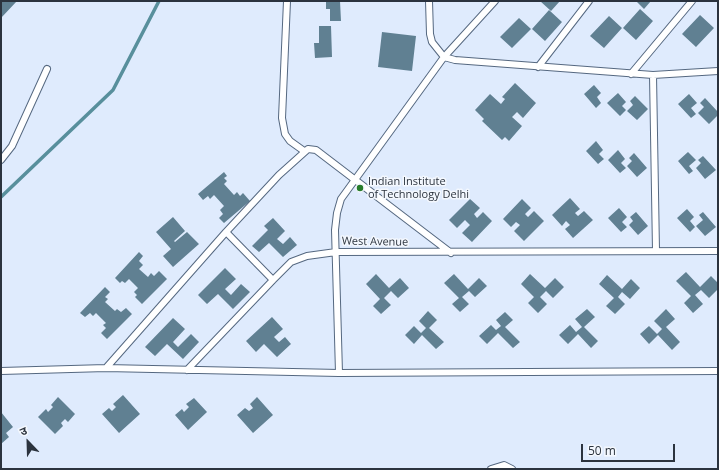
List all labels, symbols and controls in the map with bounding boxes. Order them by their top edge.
place label: Indian Institute of Technology Delhi [368,175,469,201]
marker: Indian Institute of Technology Delhi [355,183,365,193]
street label: West Avenue [342,235,408,249]
north arrow [8,422,48,462]
text: उ [17,422,29,439]
scale bar [583,436,677,462]
text: 50 m [588,442,616,459]

